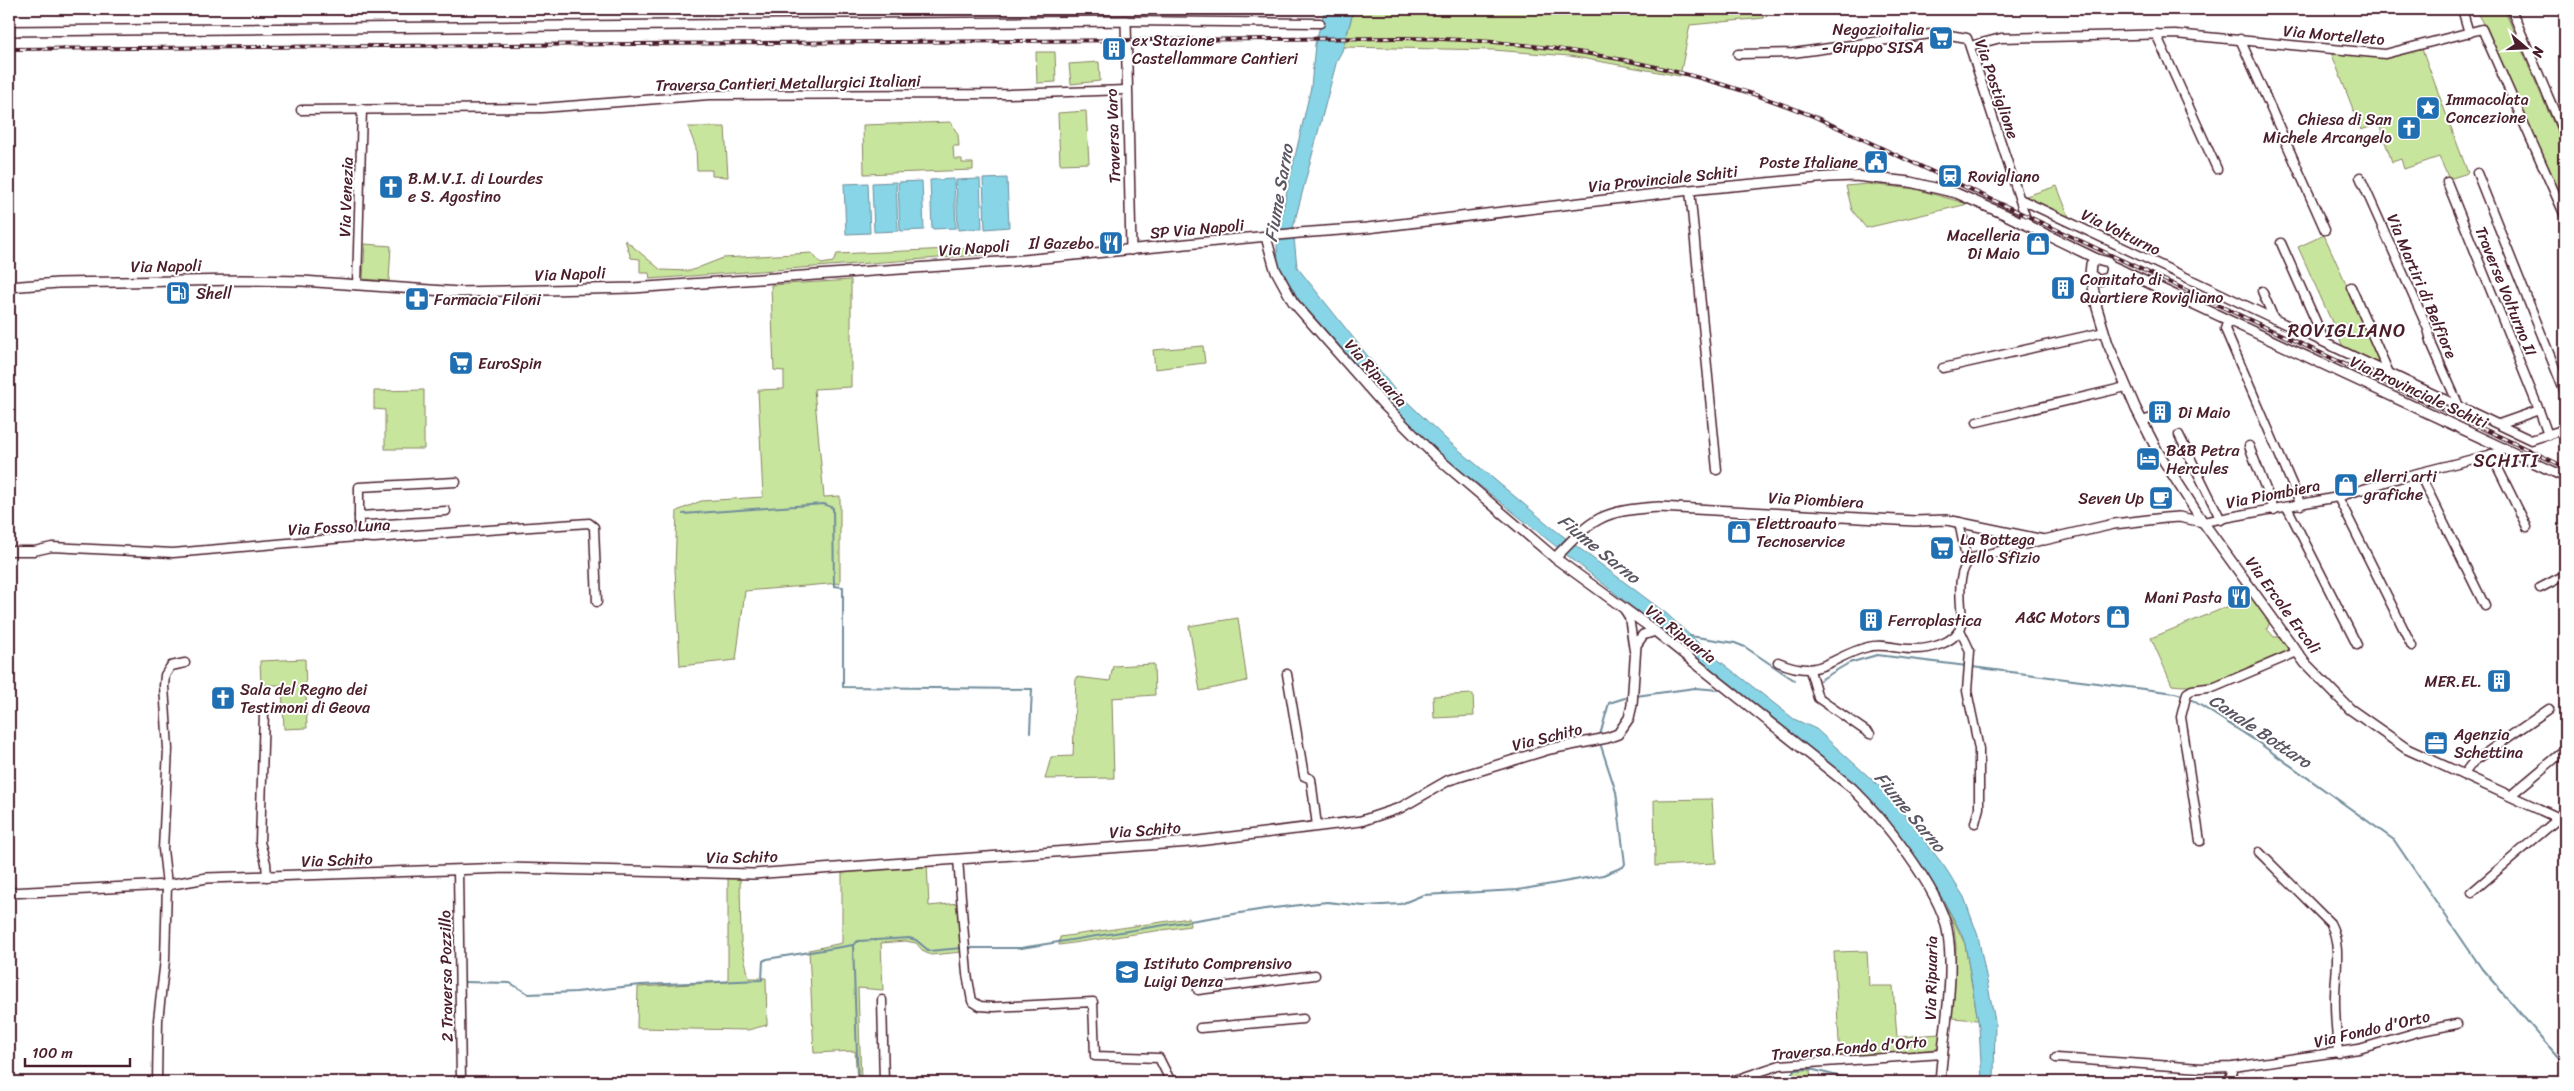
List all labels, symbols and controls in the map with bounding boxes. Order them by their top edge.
place label: Negozioitalia - Gruppo SISA [1821,15,1925,62]
street label: Via Mortelleto [2282,16,2386,54]
north arrow [2502,22,2552,72]
supermarket icon: Negozioitalia - Gruppo SISA [1928,25,1954,51]
place label: ex Stazione Castellammare Cantieri [1132,26,1299,73]
street label: Via Postiglione [1966,35,2028,143]
building icon: ex Stazione Castellammare Cantieri [1101,36,1127,62]
text: N [2524,42,2552,61]
street label: Traversa Cantieri Metallurgici Italiani [655,66,921,100]
place label: Immacolata Concezione [2445,85,2529,132]
street label: Traversa Varo [1097,88,1129,184]
place icon: Immacolata Concezione [2415,95,2441,121]
place label: Chiesa di San Michele Arcangelo [2263,105,2392,152]
church icon: Chiesa di San Michele Arcangelo [2396,115,2422,141]
water label: Fiume Sarno [1255,140,1304,244]
place label: Poste Italiane [1759,148,1858,177]
public building icon: Poste Italiane [1863,149,1889,175]
street label: Via Venezia [330,156,362,238]
street label: Via Provinciale Schiti [1587,157,1740,201]
place label: Rovigliano [1968,162,2040,191]
station icon: Rovigliano [1937,163,1963,189]
place label: B.M.V.I. di Lourdes e S. Agostino [408,164,543,211]
church icon: B.M.V.I. di Lourdes e S. Agostino [378,174,404,200]
street label: Via Volturno [2076,200,2166,264]
street label: Via Martiri di Belfiore [2378,209,2466,363]
street label: SP Via Napoli [1149,210,1246,248]
place label: Macelleria Di Maio [1947,221,2021,268]
street label: Traverse Volturno II [2467,222,2545,360]
place label: Il Gazebo [1028,229,1094,258]
restaurant icon: Il Gazebo [1098,230,1124,256]
street label: Via Napoli [938,231,1011,265]
shop icon: Macelleria Di Maio [2025,231,2051,257]
street label: Via Napoli [130,251,202,281]
street label: Via Napoli [534,258,607,290]
place label: Comitato di Quartiere Rovigliano [2080,265,2223,312]
building icon: Comitato di Quartiere Rovigliano [2050,275,2076,301]
place label: Shell [196,279,232,308]
fuel station icon: Shell [165,280,191,306]
place label: Farmacia Filoni [434,285,541,314]
pharmacy icon: Farmacia Filoni [404,286,430,312]
district label: ROVIGLIANO [2288,314,2406,347]
street label: Via Ripuaria [1337,332,1415,414]
street label: Via Provinciale Schiti [2345,347,2494,437]
place label: EuroSpin [478,349,542,378]
supermarket icon: EuroSpin [448,350,474,376]
place label: Di Maio [2178,398,2230,427]
building icon: Di Maio [2147,399,2173,425]
place label: B&B Petra Hercules [2166,436,2241,483]
district label: SCHITI [2473,445,2540,477]
hotel icon: B&B Petra Hercules [2135,446,2161,472]
place label: ellerri arti grafiche [2362,462,2437,509]
street label: Via Piombiera [2223,471,2323,517]
shop icon: ellerri arti grafiche [2333,472,2359,498]
street label: Via Piombiera [1768,483,1864,517]
place label: Seven Up [2078,484,2145,513]
cafe icon: Seven Up [2148,485,2174,511]
water label: Fiume Sarno [1551,506,1649,594]
place label: Elettroauto Tecnoservice [1756,509,1845,556]
street label: Via Fosso Luna [287,510,391,544]
shop icon: Elettroauto Tecnoservice [1726,519,1752,545]
place label: La Bottega dello Sfizio [1960,525,2040,572]
supermarket icon: La Bottega dello Sfizio [1929,535,1955,561]
street label: Via Ercole Ercoli [2237,550,2329,660]
place label: Mani Pasta [2144,583,2222,612]
restaurant icon: Mani Pasta [2226,584,2252,610]
street label: Via Ripuaria [1639,597,1723,671]
place label: A&C Motors [2014,603,2100,632]
shop icon: A&C Motors [2105,604,2131,630]
place label: Ferroplastica [1888,606,1982,635]
building icon: Ferroplastica [1858,607,1884,633]
place label: MER.EL. [2424,667,2482,696]
building icon: MER.EL. [2486,668,2512,694]
place label: Sala del Regno dei Testimoni di Geova [240,675,371,722]
church icon: Sala del Regno dei Testimoni di Geova [210,685,236,711]
water label: Canale Bottaro [2202,685,2319,778]
street label: Via Schito [1509,714,1585,760]
place label: Agenzia Schettina [2453,720,2523,767]
office icon: Agenzia Schettina [2423,730,2449,756]
water label: Fiume Sarno [1866,764,1955,861]
street label: Via Schito [1108,813,1182,847]
street label: Via Schito [706,842,778,872]
street label: Via Schito [301,844,373,876]
street label: 2 Traversa Pozzillo [430,910,462,1042]
street label: Via Ripuaria [1916,936,1946,1020]
place label: Istituto Comprensivo Luigi Denza [1143,949,1292,996]
school or university icon: Istituto Comprensivo Luigi Denza [1114,959,1140,985]
street label: Via Fondo d'Orto [2311,1002,2433,1056]
street label: Traversa Fondo d'Orto [1770,1027,1928,1069]
scale bar [25,1036,130,1068]
text: 100 m [32,1040,73,1066]

